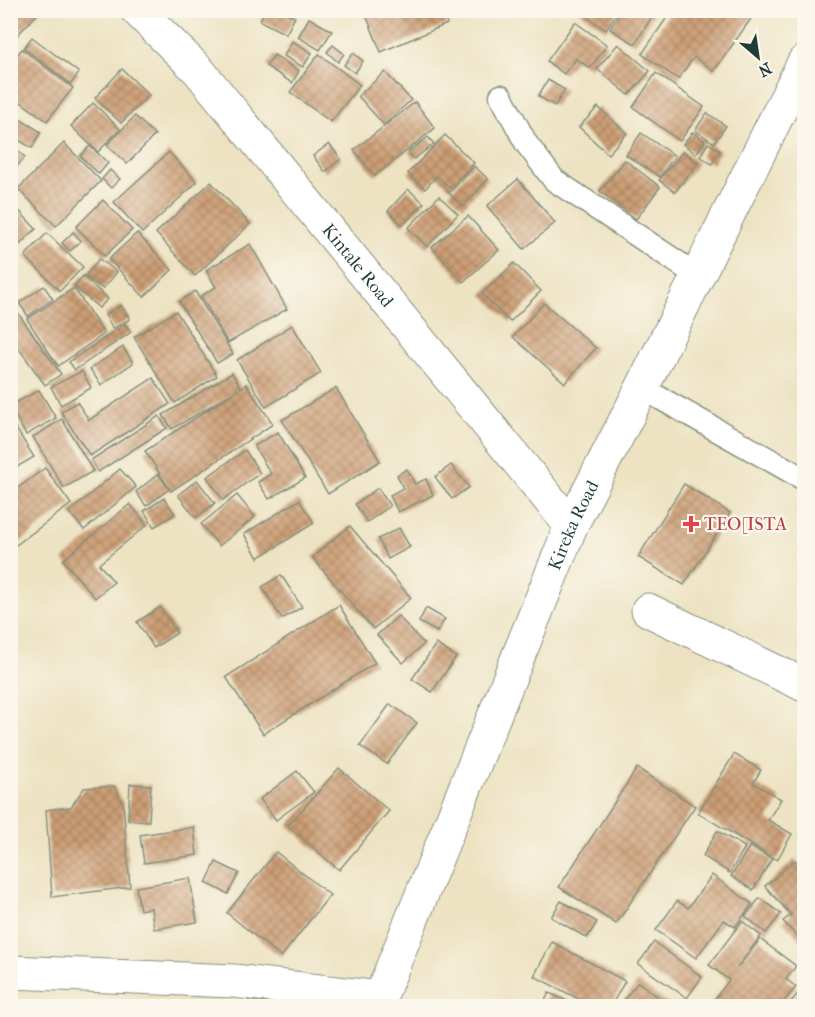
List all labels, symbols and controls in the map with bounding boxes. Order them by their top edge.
north arrow [728,27,788,87]
text: N [754,58,775,81]
street label: Kintale Road [317,220,398,312]
street label: Kireka Road [544,477,604,573]
place label: TEO[ISTA [704,514,787,535]
marker: TEO[ISTA [682,515,700,533]

